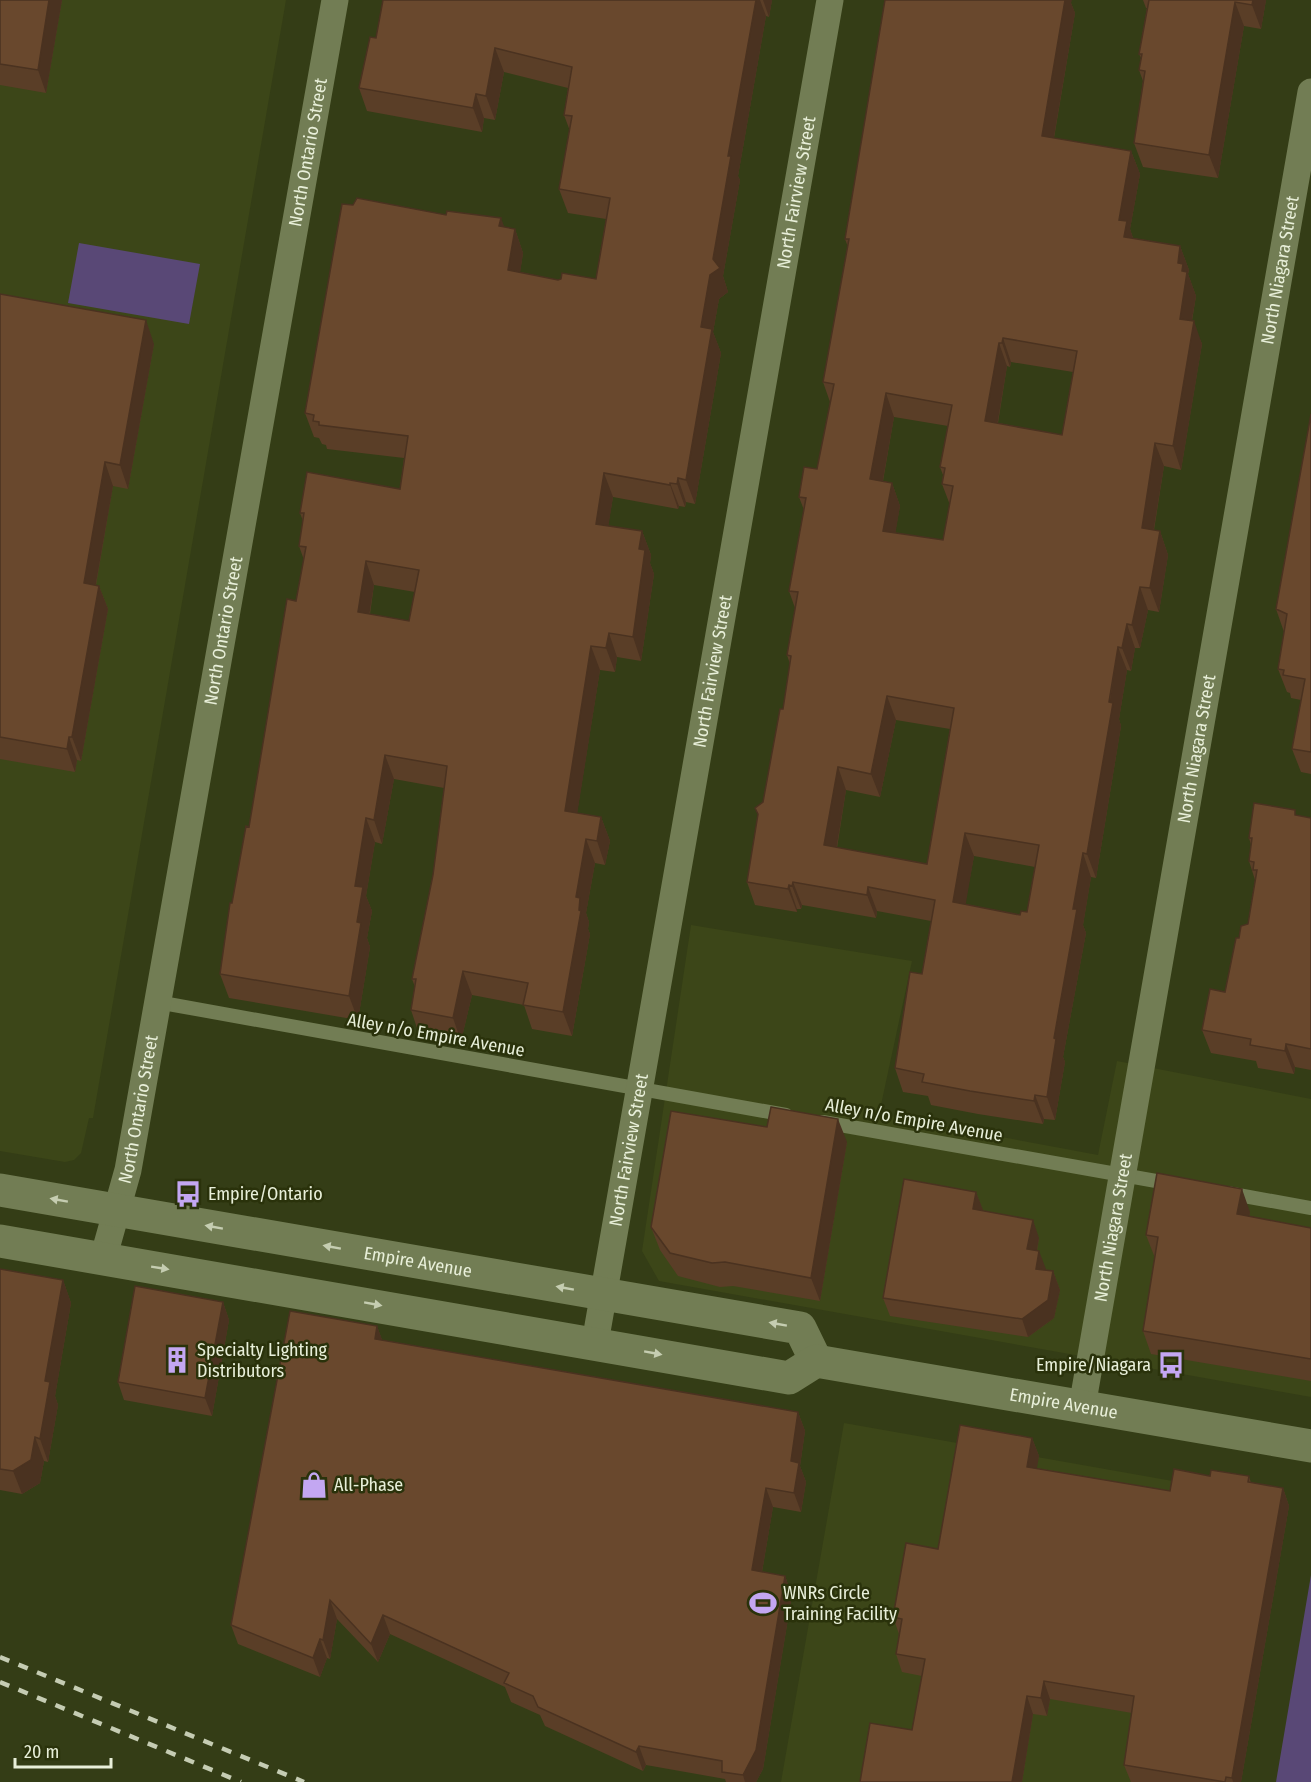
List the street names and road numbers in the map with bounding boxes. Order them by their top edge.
street label: North Ontario Street [284,76,332,228]
street label: North Fairview Street [772,114,820,271]
street label: North Niagara Street [1256,194,1304,346]
street label: North Ontario Street [199,555,247,707]
street label: North Fairview Street [688,593,737,749]
street label: North Niagara Street [1173,673,1220,825]
street label: Alley n/o Empire Avenue [346,1009,527,1061]
street label: North Ontario Street [114,1033,163,1186]
street label: North Fairview Street [605,1072,653,1228]
street label: Alley n/o Empire Avenue [824,1094,1005,1146]
street label: North Niagara Street [1089,1152,1137,1304]
street label: Empire Avenue [362,1242,474,1282]
street label: Empire Avenue [1008,1383,1119,1424]

